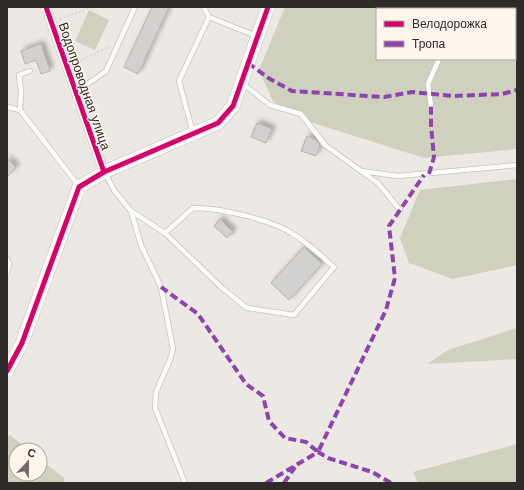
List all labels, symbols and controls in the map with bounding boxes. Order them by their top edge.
legend [376,8,516,60]
text: Велодорожка [412,17,487,31]
street label: Водопроводная улица [56,20,114,153]
text: Тропа [412,37,446,51]
north arrow [8,442,48,482]
text: С [26,446,38,460]

